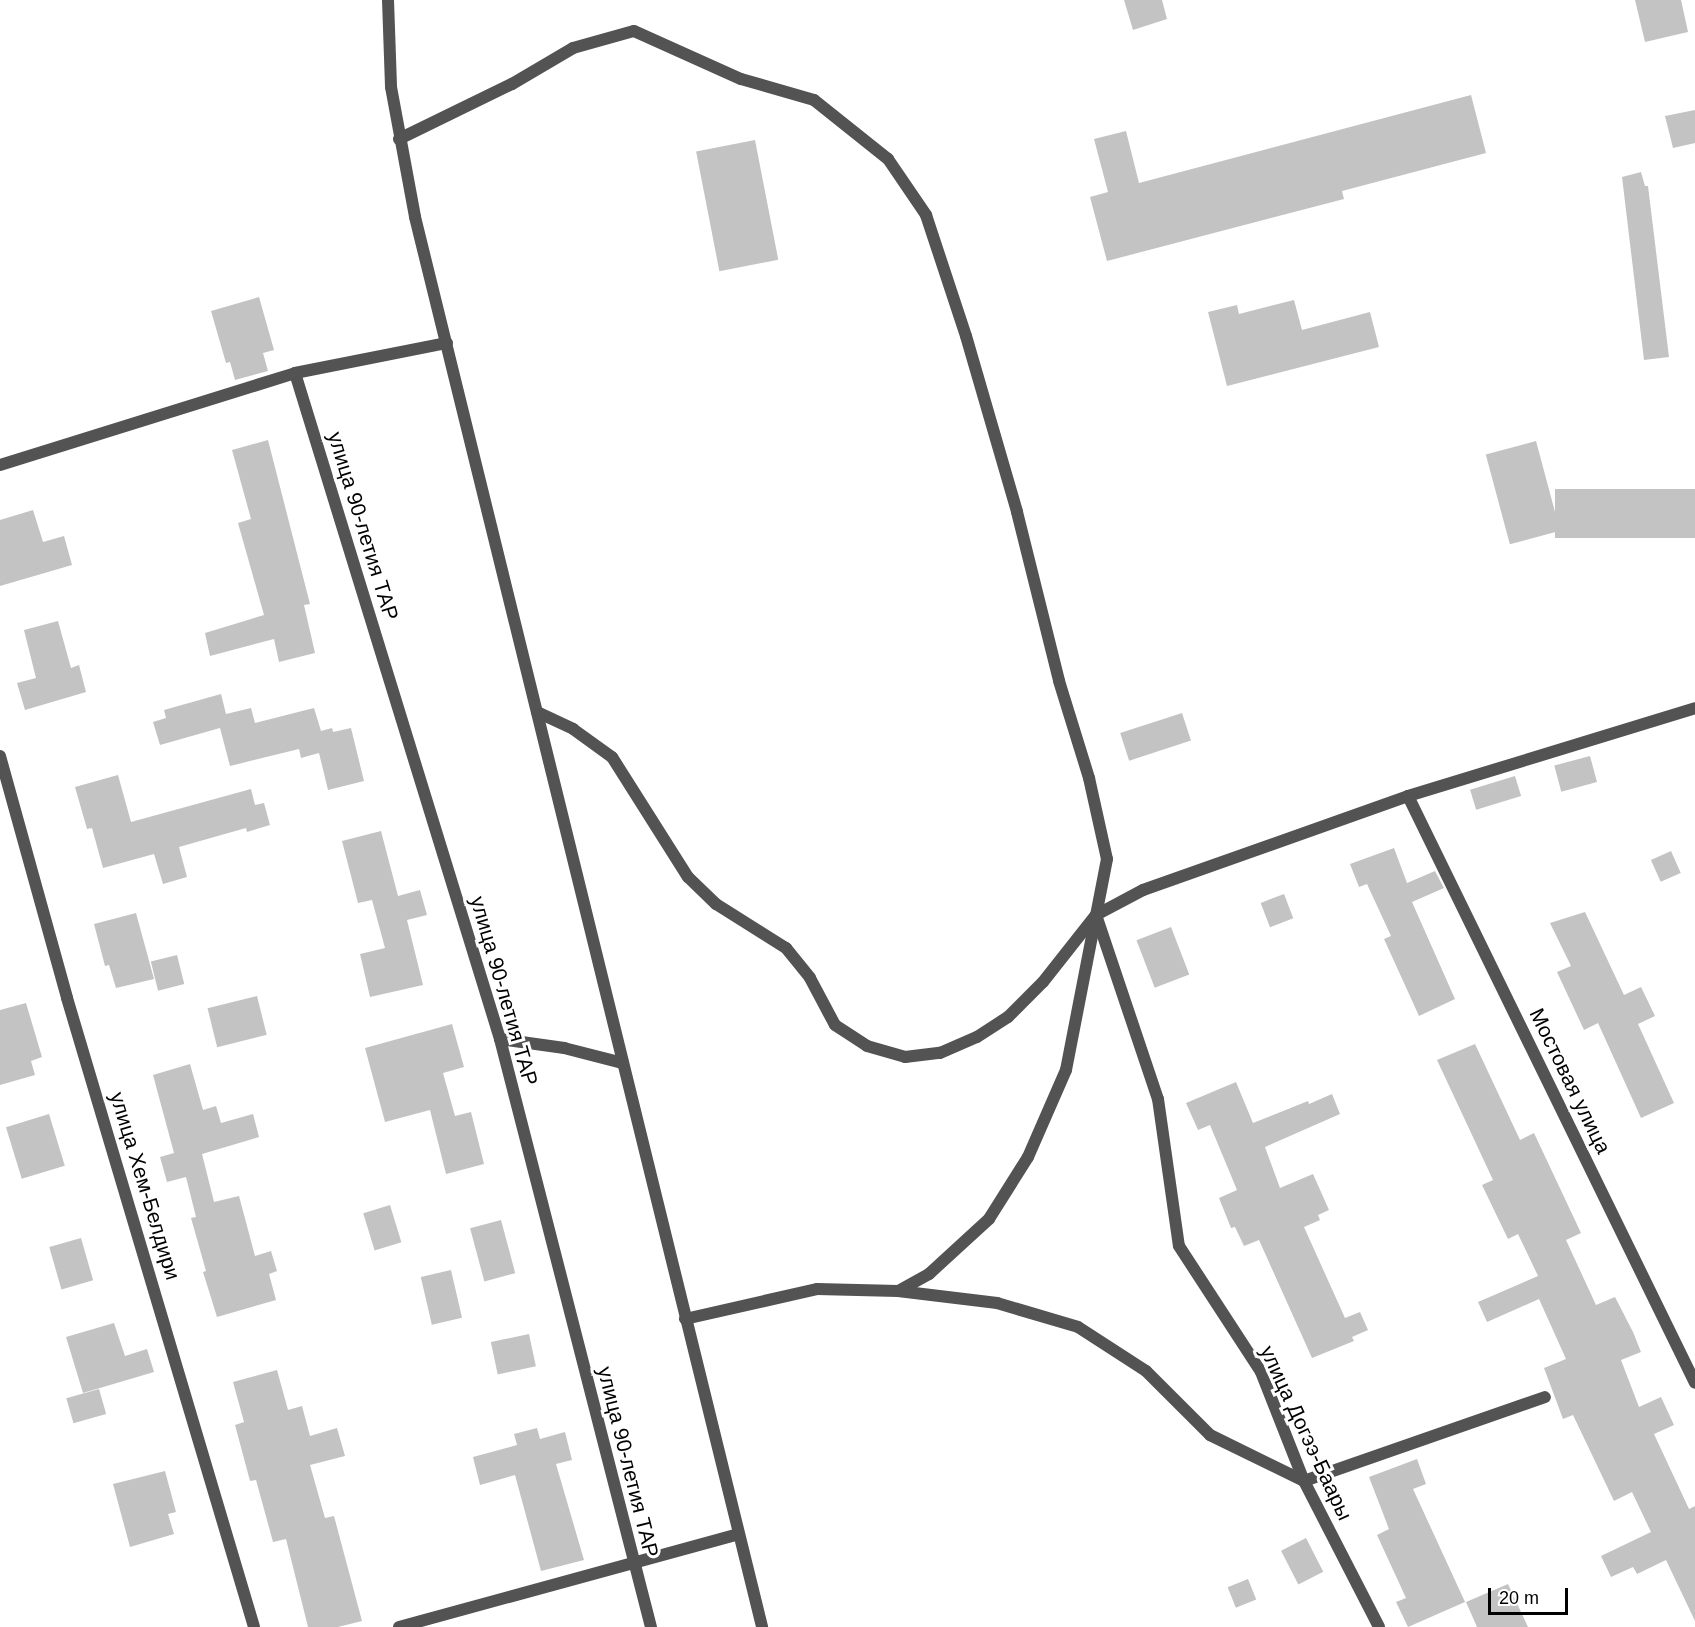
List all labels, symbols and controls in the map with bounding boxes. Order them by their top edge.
street label: улица 90-летия ТАР [322,429,404,623]
street label: улица 90-летия ТАР [465,893,543,1089]
street label: Мостовая улица [1524,1004,1616,1158]
street label: улица Хем-Белдири [104,1089,186,1283]
street label: улица Догээ-Баары [1254,1342,1358,1524]
street label: улица 90-летия ТАР [592,1364,664,1560]
scale bar [1491,1576,1570,1614]
text: 20 m [1499,1588,1539,1608]

